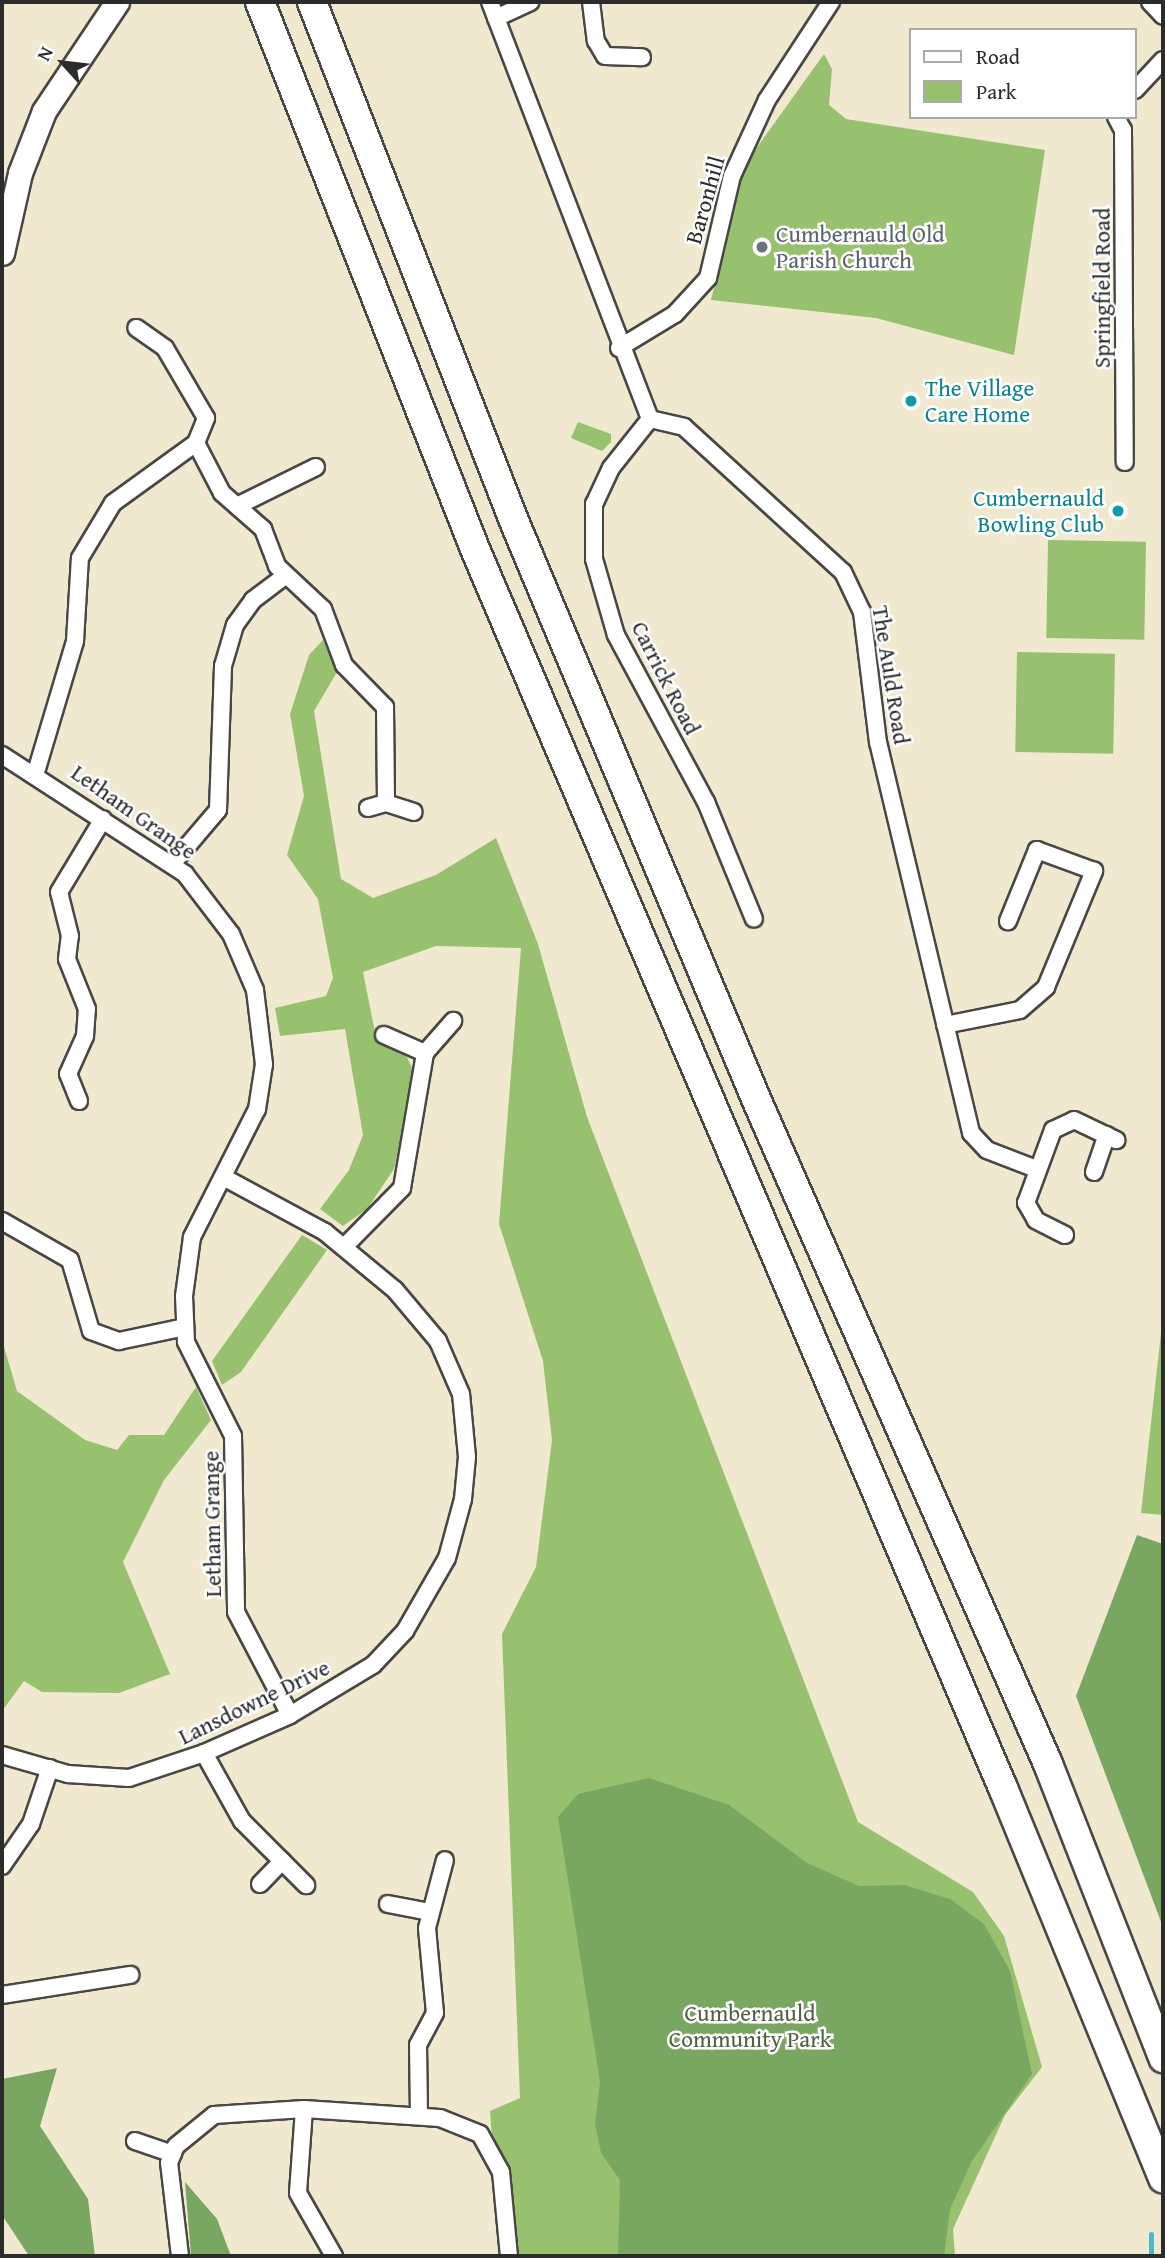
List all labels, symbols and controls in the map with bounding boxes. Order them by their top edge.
north arrow [28,28,98,98]
legend [909,28,1137,119]
text: N [29,41,60,65]
text: Road [976,41,1020,72]
text: Park [976,76,1017,107]
street label: Baronhill [679,153,731,247]
street label: Springfield Road [1088,208,1116,368]
place label: Cumbernauld Old Parish Church [776,220,945,274]
marker: Cumbernauld Old Parish Church [754,239,770,255]
place label: The Village Care Home [925,374,1034,428]
marker: The Village Care Home [903,393,919,409]
place label: Cumbernauld Bowling Club [973,484,1104,538]
marker: Cumbernauld Bowling Club [1110,503,1126,519]
street label: The Auld Road [866,604,916,746]
street label: Carrick Road [626,617,706,739]
street label: Letham Grange [66,759,202,865]
street label: Letham Grange [197,1450,227,1598]
street label: Lansdowne Drive [174,1654,334,1750]
park label: Cumbernauld Community Park [669,1999,831,2053]

